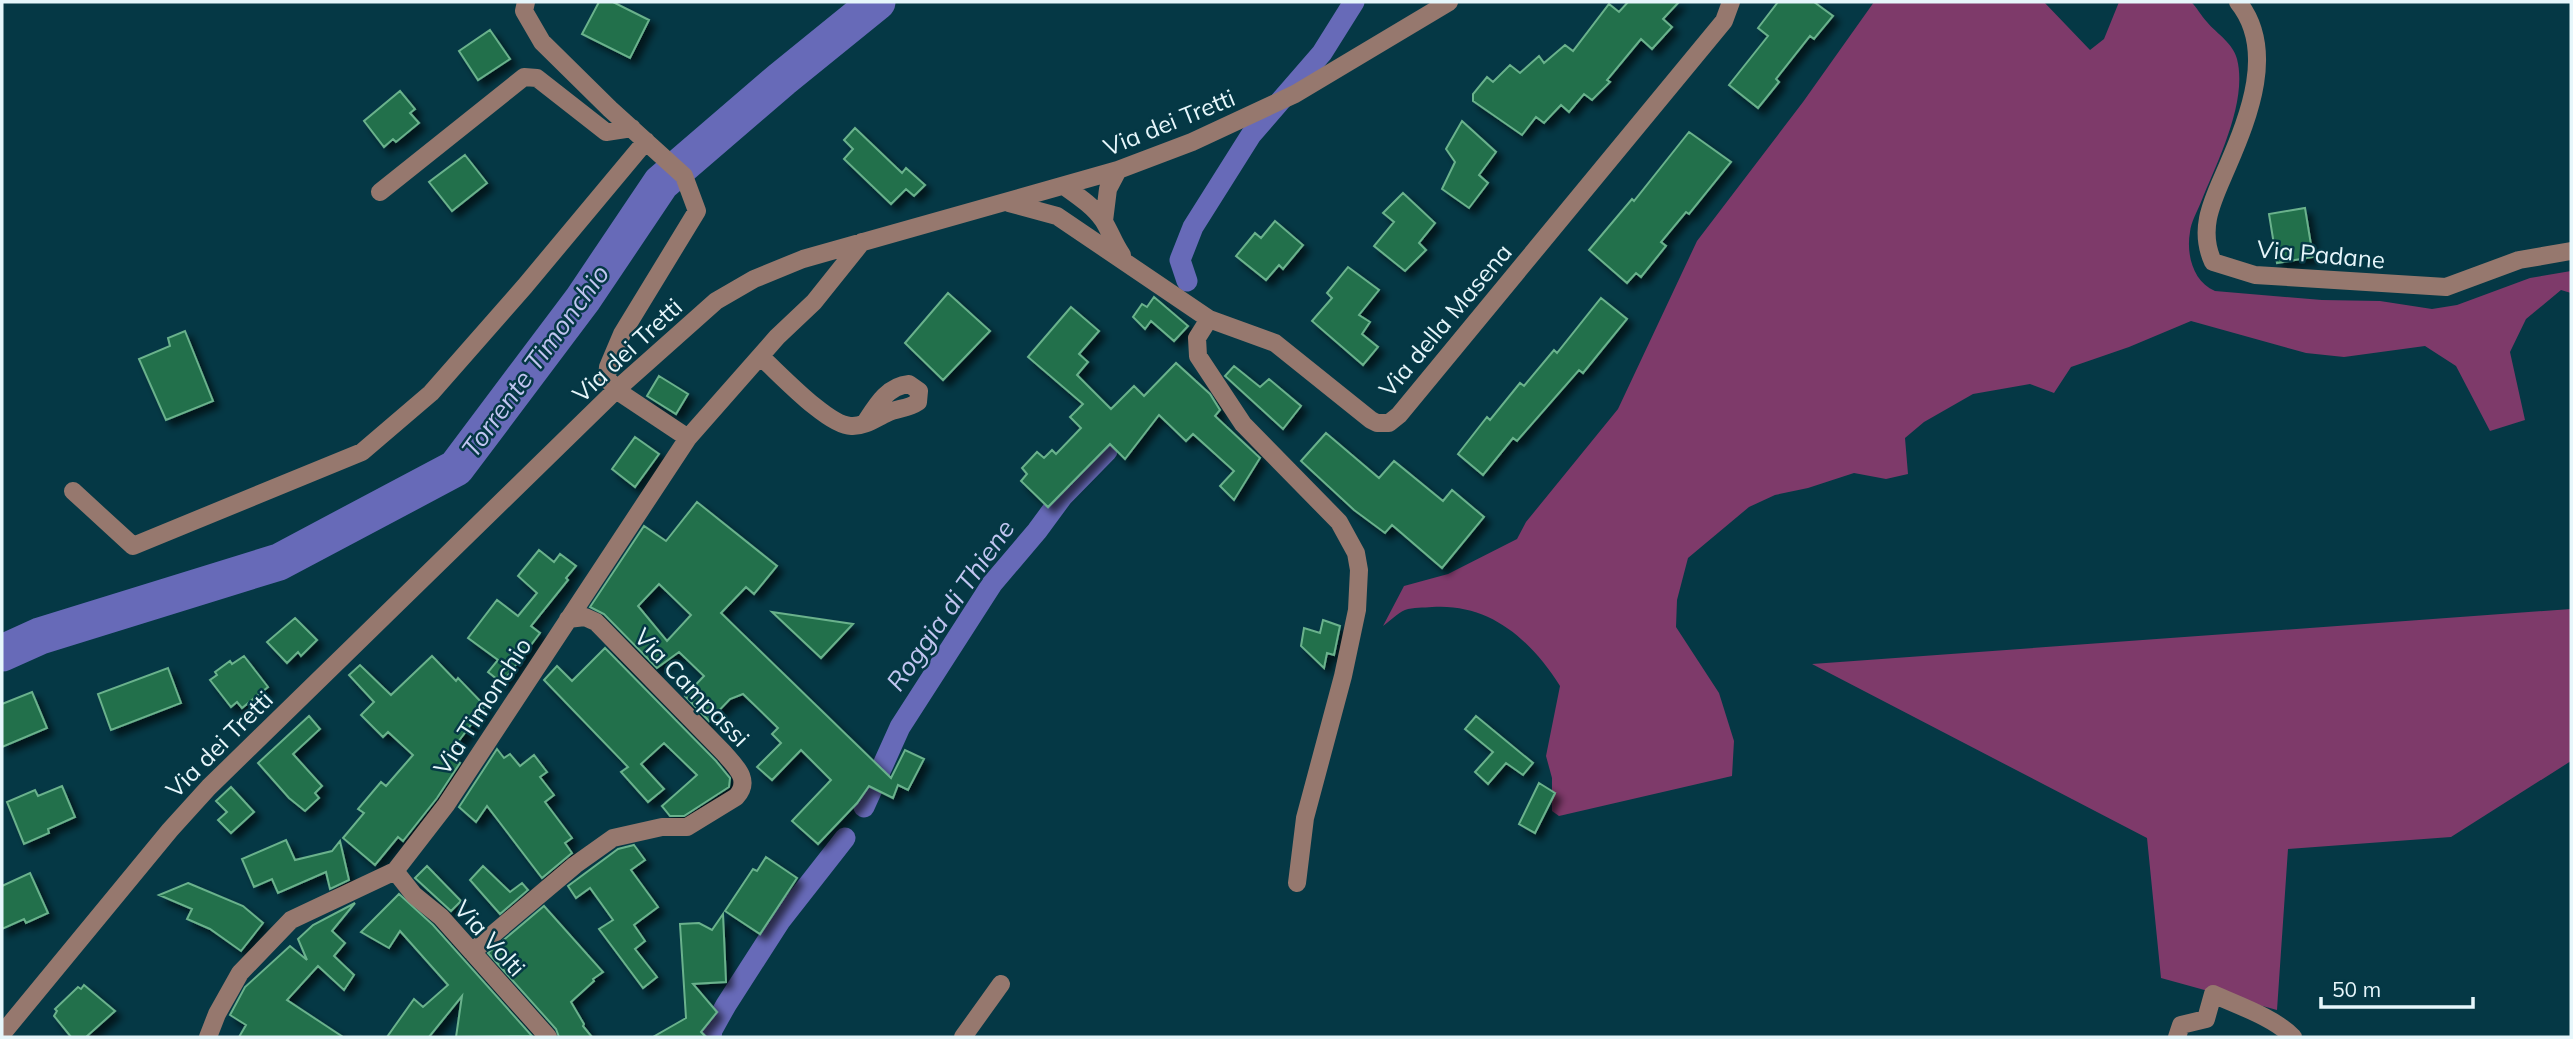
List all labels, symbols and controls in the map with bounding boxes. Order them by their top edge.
street label: Via dei Tretti [1099,82,1239,162]
street label: Via Padane [2256,233,2386,275]
street label: Via della Masena [1372,237,1518,403]
water label: Torrente Timonchio [454,258,616,464]
street label: Via dei Tretti [566,292,688,408]
water label: Roggia di Thiene [879,513,1021,697]
street label: Via Campassi [628,622,756,752]
street label: Via Timonchio [427,632,537,780]
street label: Via dei Tretti [159,684,279,804]
street label: Via Volti [448,894,532,982]
scale bar [2321,965,2473,1009]
text: 50 m [2332,976,2381,1002]

